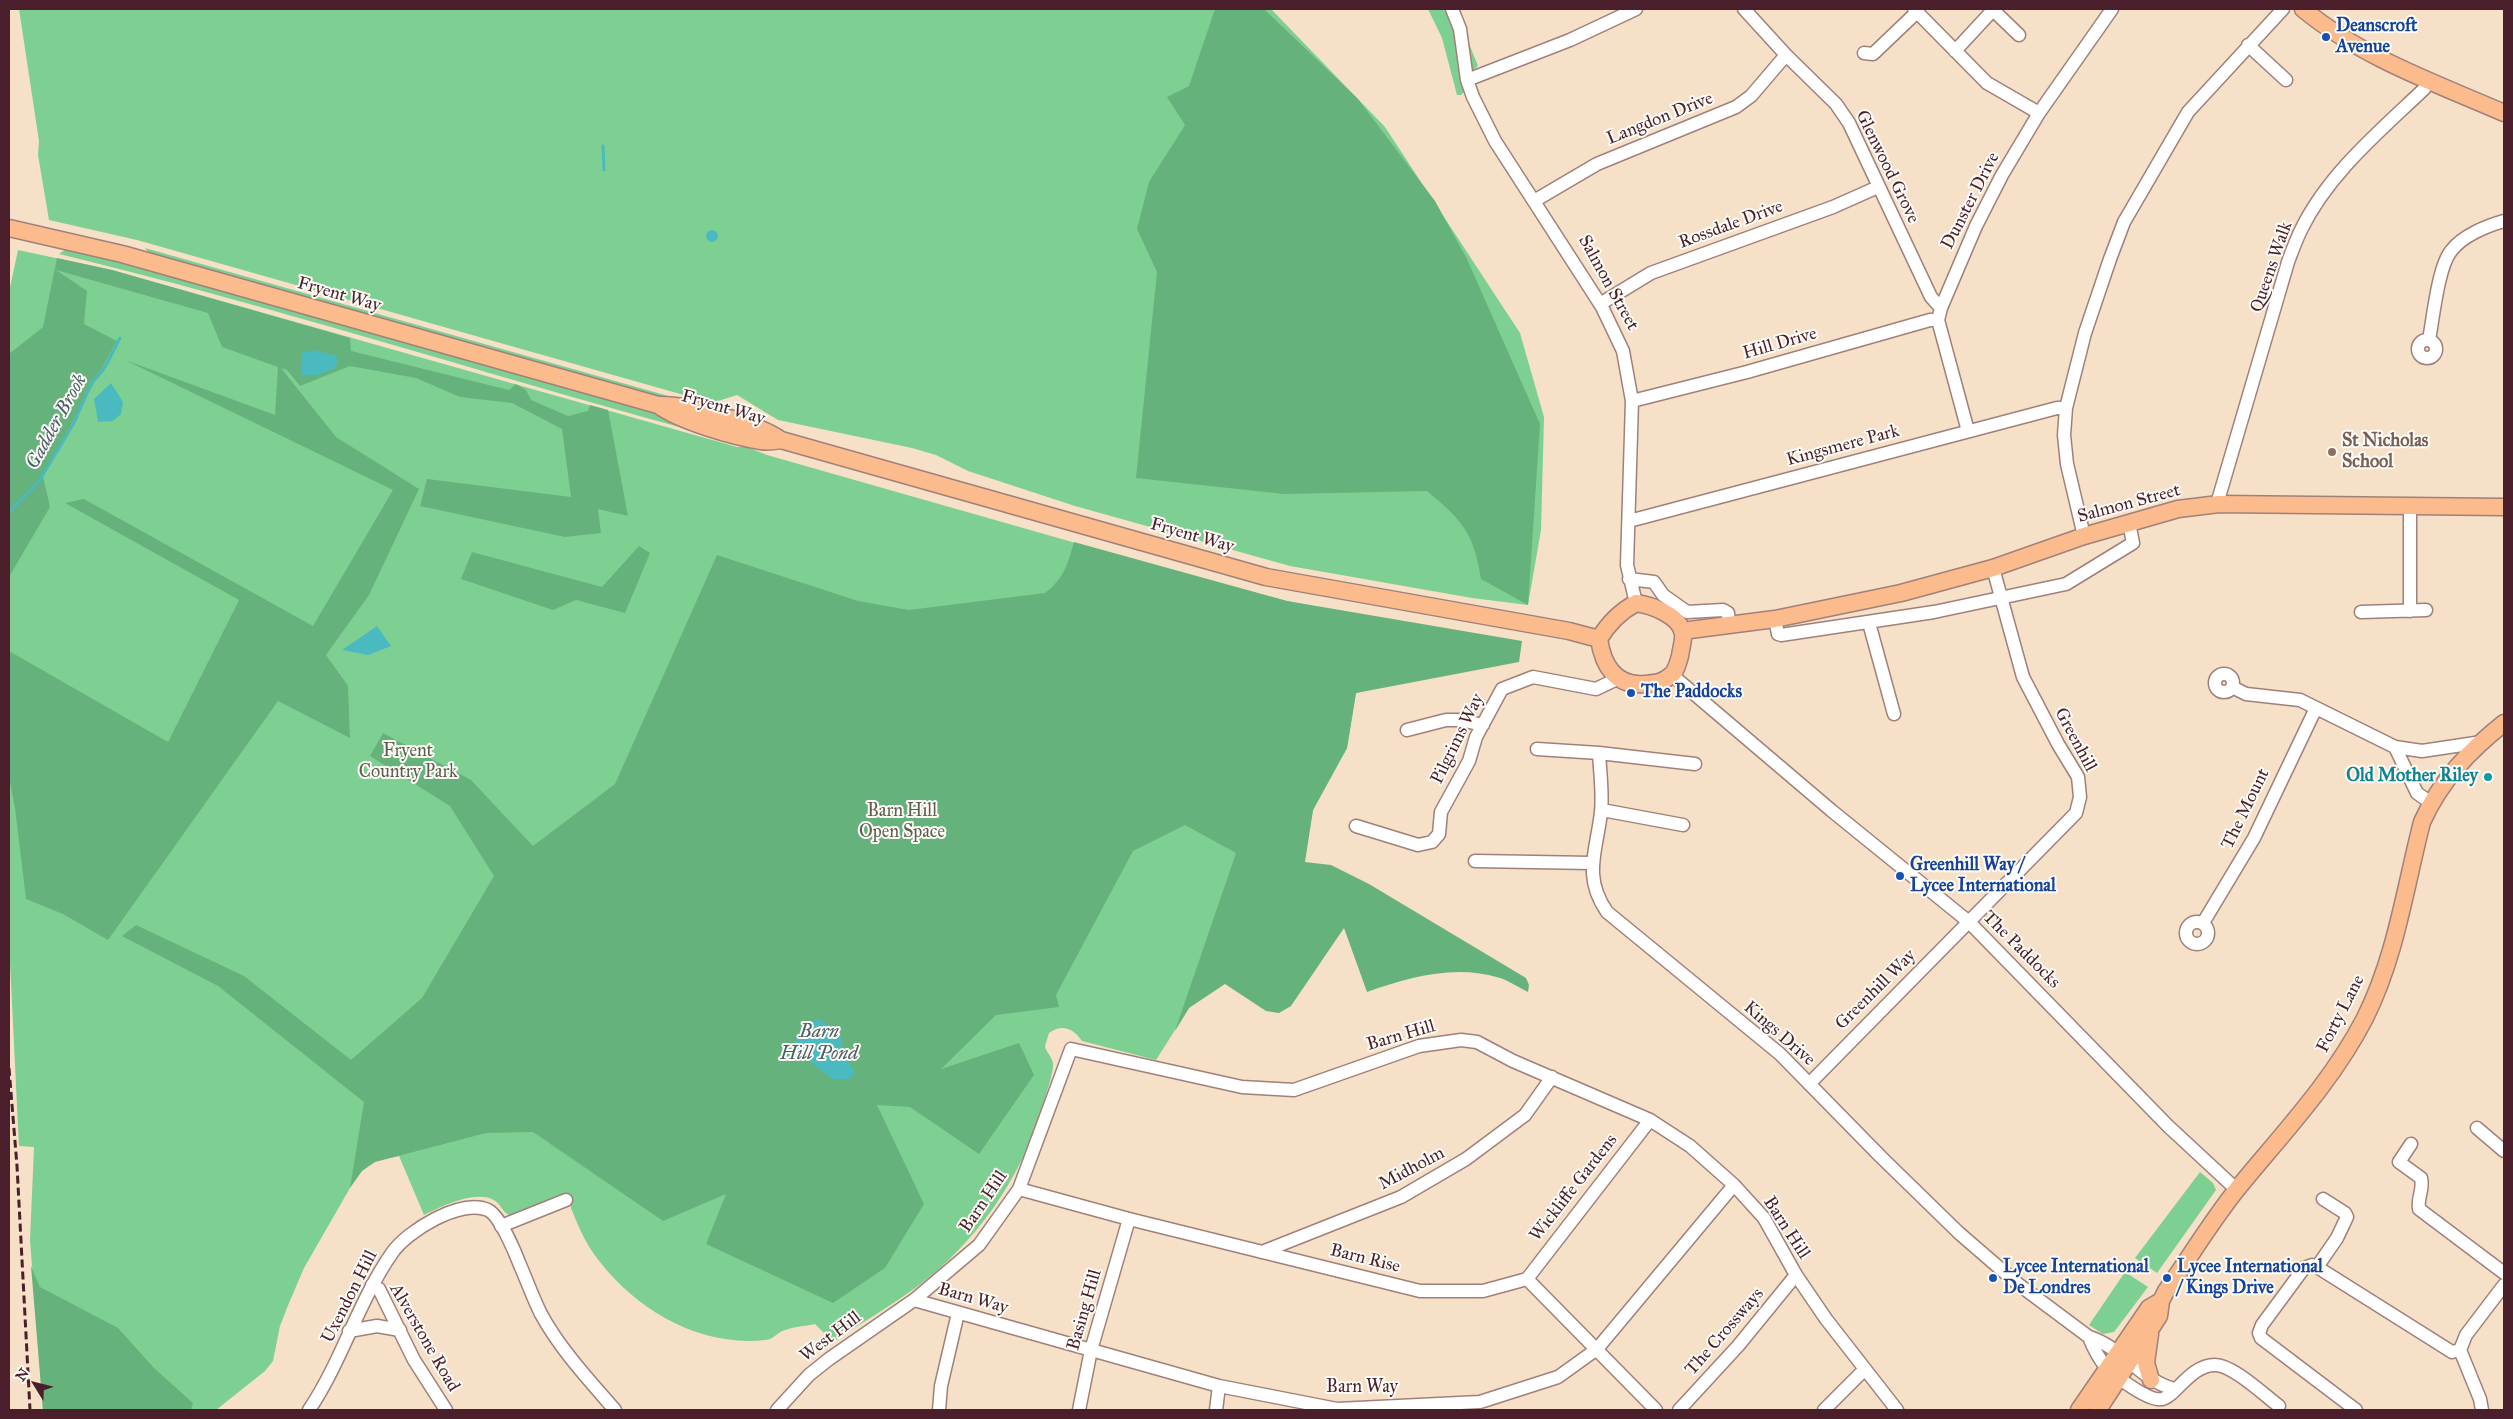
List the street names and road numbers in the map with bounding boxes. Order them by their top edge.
street label: Langdon Drive [1604,88,1716,150]
street label: Glenwood Grove [1850,107,1924,227]
street label: Dunster Drive [1937,149,2005,253]
street label: Rossdale Drive [1676,196,1786,254]
street label: Queens Walk [2246,219,2298,315]
street label: Salmon Street [1573,232,1643,334]
street label: Fryent Way [295,273,383,317]
street label: Hill Drive [1741,323,1819,365]
street label: Fryent Way [679,386,767,430]
street label: Kingsmere Park [1784,421,1902,471]
street label: Salmon Street [2075,480,2183,528]
street label: Fryent Way [1148,514,1236,558]
street label: Pilgrims Way [1427,690,1489,788]
street label: Greenhill [2049,704,2101,776]
street label: The Mount [2217,765,2275,853]
street label: The Paddocks [1978,907,2064,993]
street label: Greenhill Way [1831,945,1921,1035]
street label: Forty Lane [2312,972,2370,1056]
street label: Kings Drive [1739,997,1819,1071]
street label: Barn Hill [1364,1016,1438,1056]
street label: Wickliffe Gardens [1525,1130,1623,1246]
street label: Midholm [1375,1143,1449,1195]
street label: Barn Hill [955,1167,1013,1237]
street label: Barn Hill [1758,1193,1814,1263]
street label: Barn Rise [1328,1240,1402,1278]
street label: Uxendon Hill [317,1247,383,1347]
street label: Basing Hill [1063,1267,1107,1353]
street label: Barn Way [935,1279,1011,1319]
street label: Alverstone Road [384,1280,464,1396]
street label: The Crossways [1681,1284,1769,1380]
street label: West Hill [796,1307,866,1367]
street label: Barn Way [1326,1377,1398,1399]

